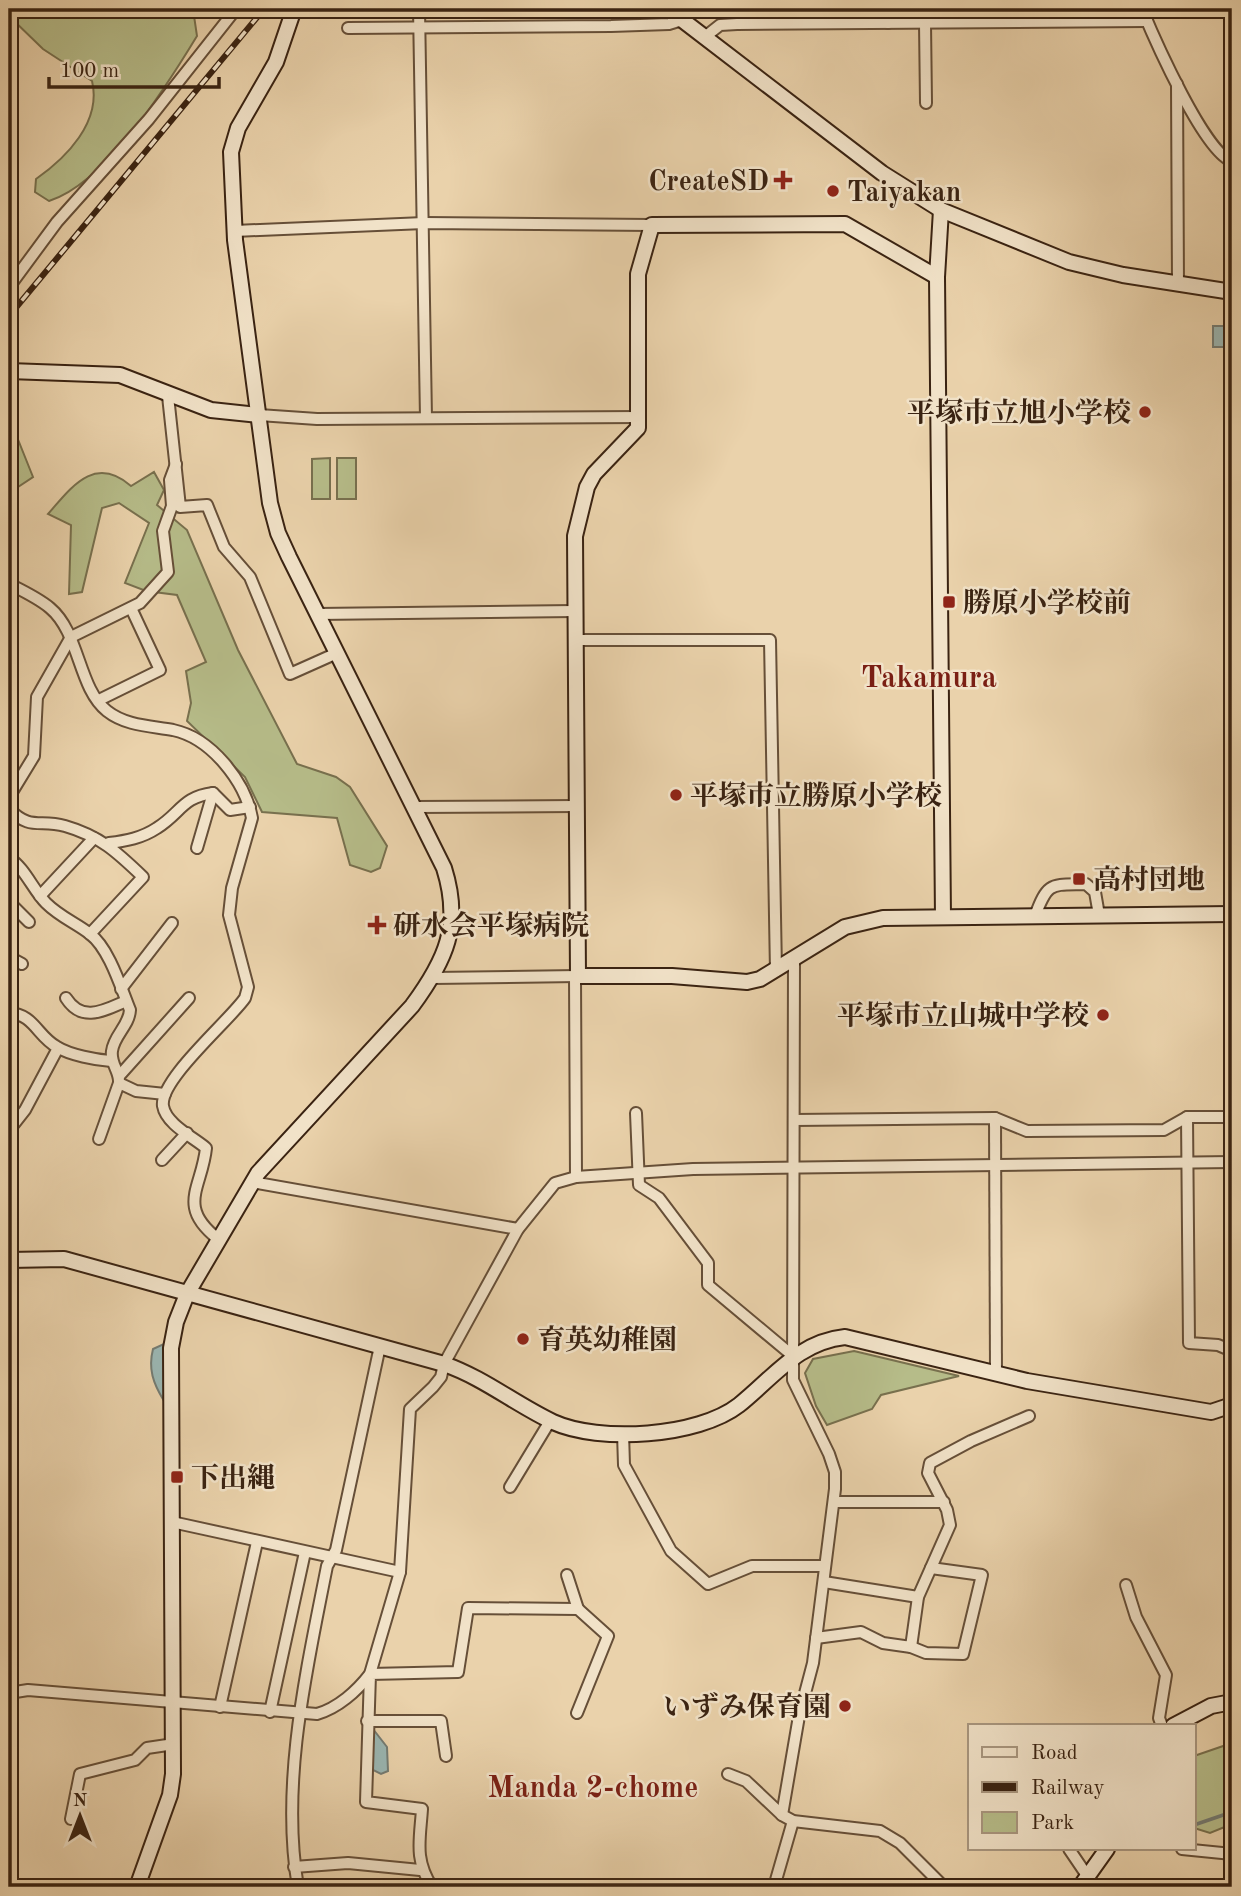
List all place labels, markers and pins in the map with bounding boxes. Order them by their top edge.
place label: CreateSD [648,169,769,197]
marker: CreateSD [775,172,791,188]
place label: Taiyakan [847,180,961,208]
marker: Taiyakan [825,183,841,199]
place label: 平塚市立旭小学校 [907,398,1131,429]
marker: 平塚市立旭小学校 [1137,404,1153,420]
place label: 勝原小学校前 [963,587,1131,619]
marker: 勝原小学校前 [941,594,957,610]
place label: 平塚市立勝原小学校 [690,781,942,812]
marker: 平塚市立勝原小学校 [668,787,684,803]
place label: 高村団地 [1093,865,1205,896]
marker: 高村団地 [1071,871,1087,887]
place label: 研水会平塚病院 [393,910,589,942]
marker: 研水会平塚病院 [367,915,387,935]
place label: 平塚市立山城中学校 [837,1001,1089,1032]
marker: 平塚市立山城中学校 [1095,1007,1111,1023]
place label: 育英幼稚園 [537,1325,677,1356]
marker: 育英幼稚園 [515,1331,531,1347]
place label: 下出縄 [191,1463,275,1494]
marker: 下出縄 [169,1469,185,1485]
place label: いずみ保育園 [663,1692,831,1723]
marker: いずみ保育園 [837,1698,853,1714]

